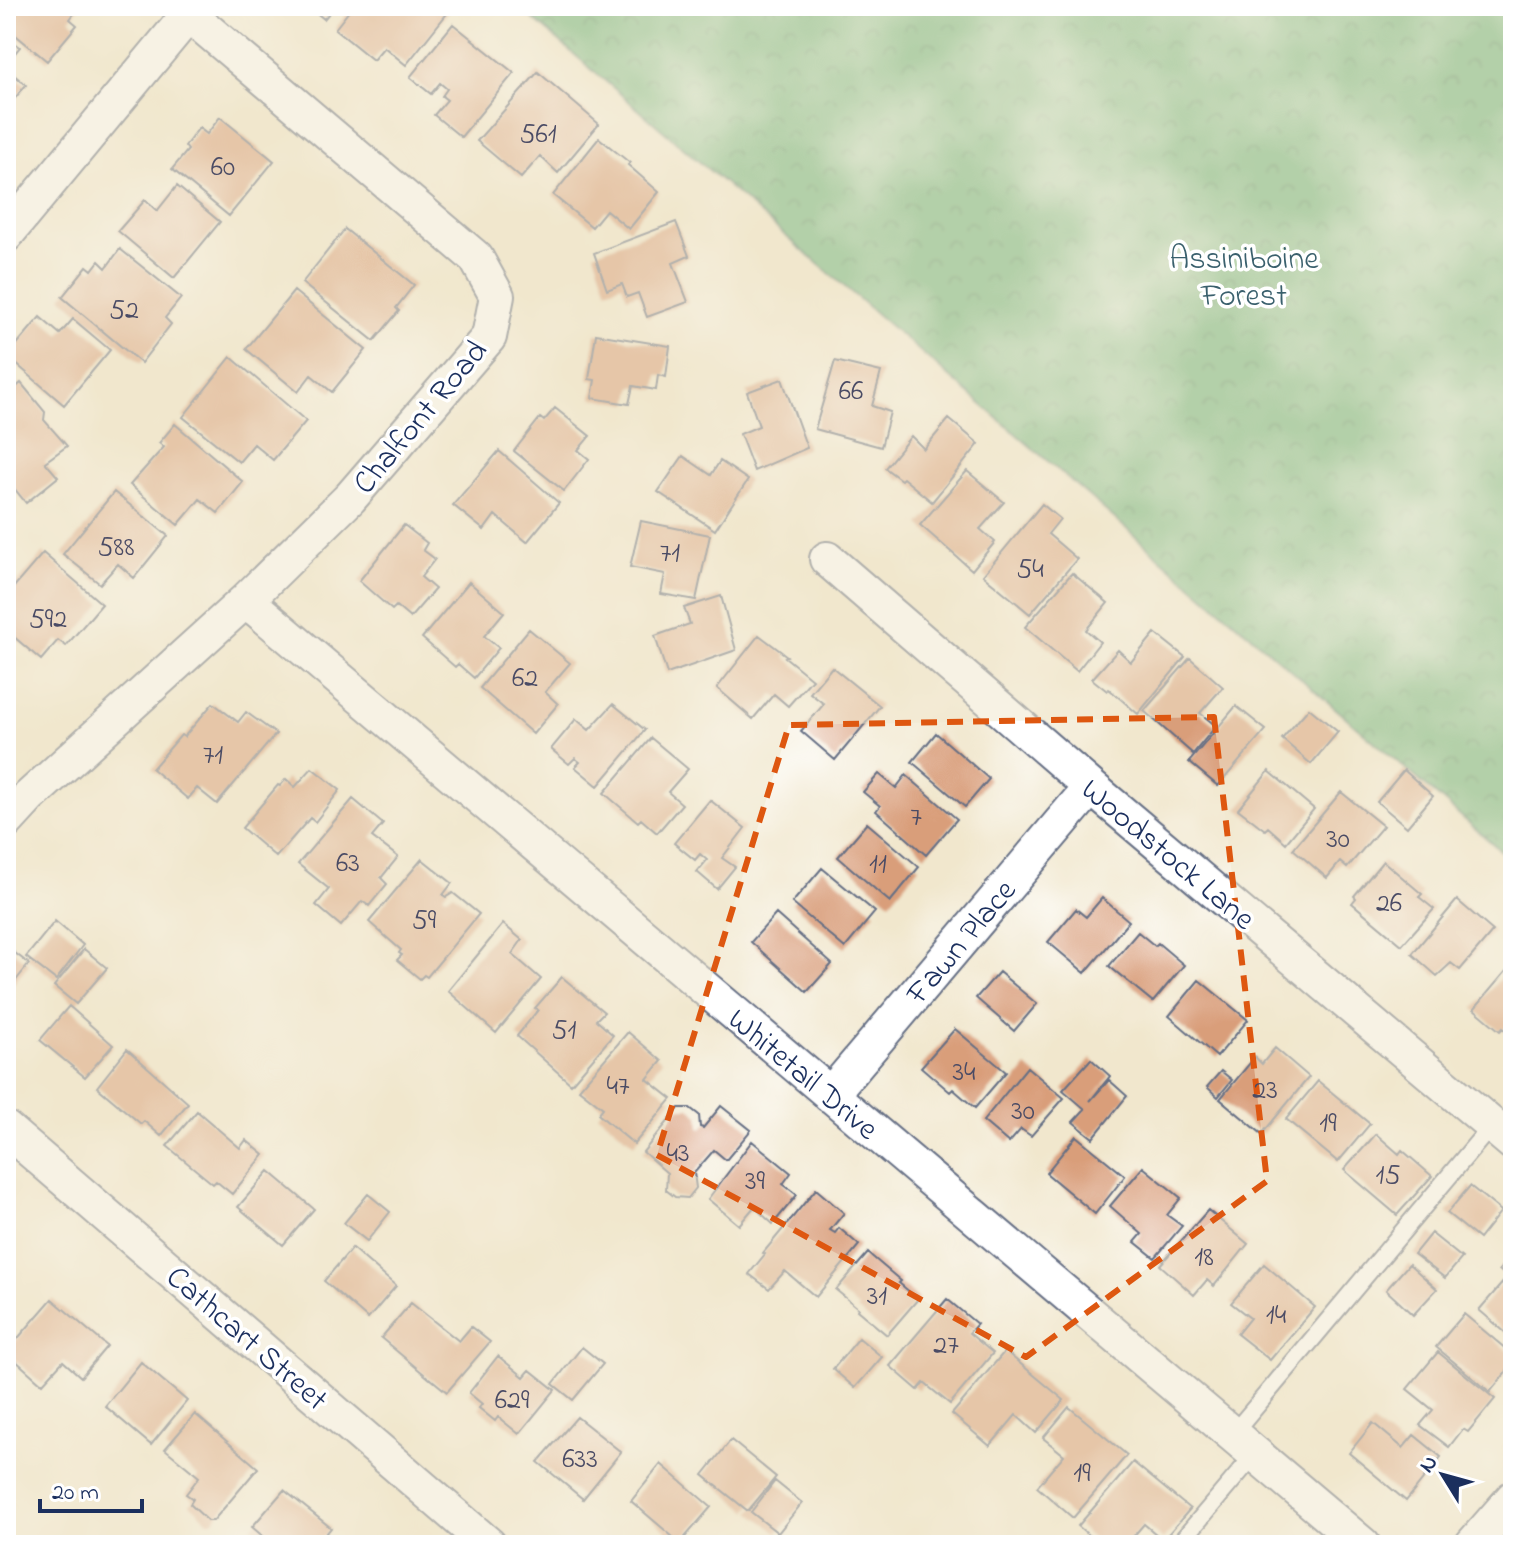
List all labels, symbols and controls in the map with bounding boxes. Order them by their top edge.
house number: 561 [519,115,557,156]
house number: 60 [211,148,235,189]
park label: Assiniboine Forest [1170,237,1319,321]
house number: 52 [109,291,139,332]
street label: Chalfont Road [343,331,500,506]
house number: 66 [839,372,863,413]
house number: 588 [97,528,135,569]
house number: 71 [660,534,680,575]
house number: 54 [1016,550,1044,591]
house number: 592 [29,600,67,641]
house number: 62 [512,659,538,700]
house number: 71 [203,736,223,777]
street label: Woodstock Lane [1069,769,1265,943]
house number: 7 [910,798,922,839]
house number: 30 [1326,820,1350,861]
house number: 63 [336,844,360,885]
house number: 11 [869,845,887,886]
street label: Fawn Place [896,870,1030,1017]
house number: 26 [1376,884,1402,925]
house number: 59 [412,901,437,942]
street label: Whitetail Drive [716,998,888,1154]
house number: 51 [552,1011,577,1052]
house number: 34 [952,1053,976,1094]
house number: 47 [606,1067,630,1108]
house number: 23 [1252,1071,1278,1112]
house number: 30 [1011,1092,1035,1133]
house number: 19 [1319,1104,1337,1145]
house number: 43 [666,1134,690,1175]
house number: 15 [1376,1156,1400,1197]
house number: 39 [745,1162,766,1203]
house number: 18 [1194,1238,1214,1279]
street label: Cathcart Street [154,1256,337,1424]
house number: 31 [867,1277,887,1318]
house number: 14 [1266,1296,1287,1337]
house number: 27 [933,1326,959,1367]
house number: 629 [495,1381,530,1422]
north arrow [1403,1435,1483,1515]
house number: 633 [562,1440,598,1481]
text: N [1412,1449,1447,1480]
house number: 19 [1073,1454,1091,1495]
scale bar [40,1463,142,1513]
text: 20 m [52,1476,99,1511]

